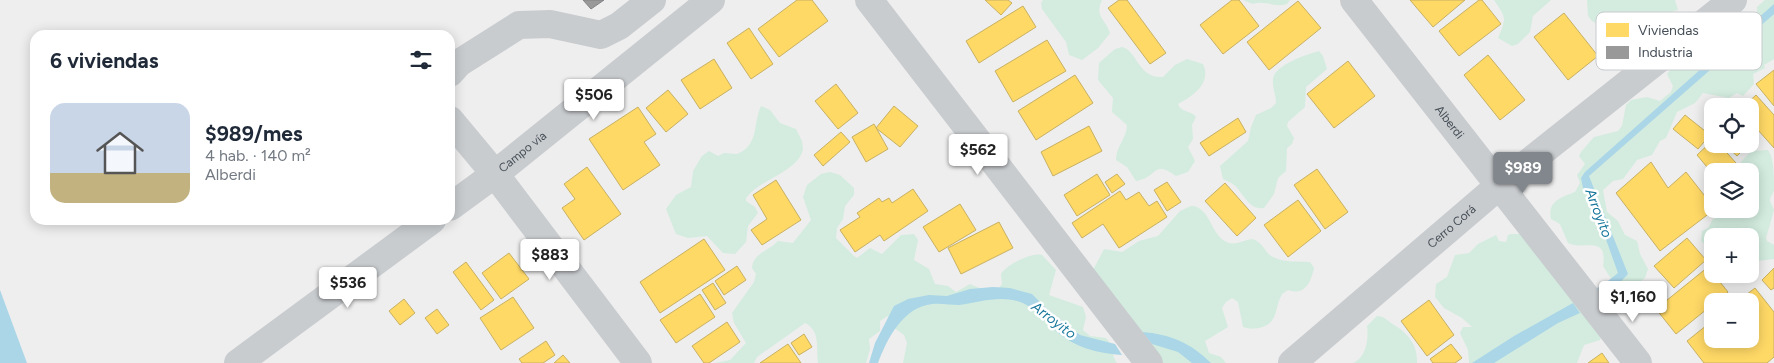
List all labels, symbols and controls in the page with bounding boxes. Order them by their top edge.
legend [1596,12,1762,70]
text: Viviendas [1638,22,1699,39]
text: Industria [1638,44,1693,61]
icon: filters [407,46,435,74]
text: 6 viviendas [50,48,159,73]
pin: $506 [564,78,624,121]
text: $506 [575,85,613,104]
map controls [1704,98,1759,348]
button: locate [1704,98,1759,153]
street label: Alberdi [1432,103,1467,141]
text: $989/mes [205,121,303,146]
icon: home [90,123,150,183]
street label: Campo vía [496,129,549,175]
pin: $562 [948,134,1008,176]
text: $562 [960,140,996,159]
text: 4 hab. · 140 m² [205,146,311,165]
pin: $989 [1493,152,1553,194]
text: $989 [1504,158,1542,177]
button: layers [1704,163,1759,218]
text: Alberdi [205,165,256,184]
water label: Arroyito [1581,185,1616,240]
street label: Cerro Corá [1425,202,1479,251]
button: + [1704,228,1759,283]
pin: $883 [520,238,580,281]
text: $883 [531,245,569,264]
pin: $536 [318,266,378,309]
text: $536 [330,273,366,292]
pin: $1,160 [1592,280,1674,323]
text: $1,160 [1610,287,1656,306]
button: − [1704,293,1759,348]
water label: Arroyito [1027,298,1079,343]

